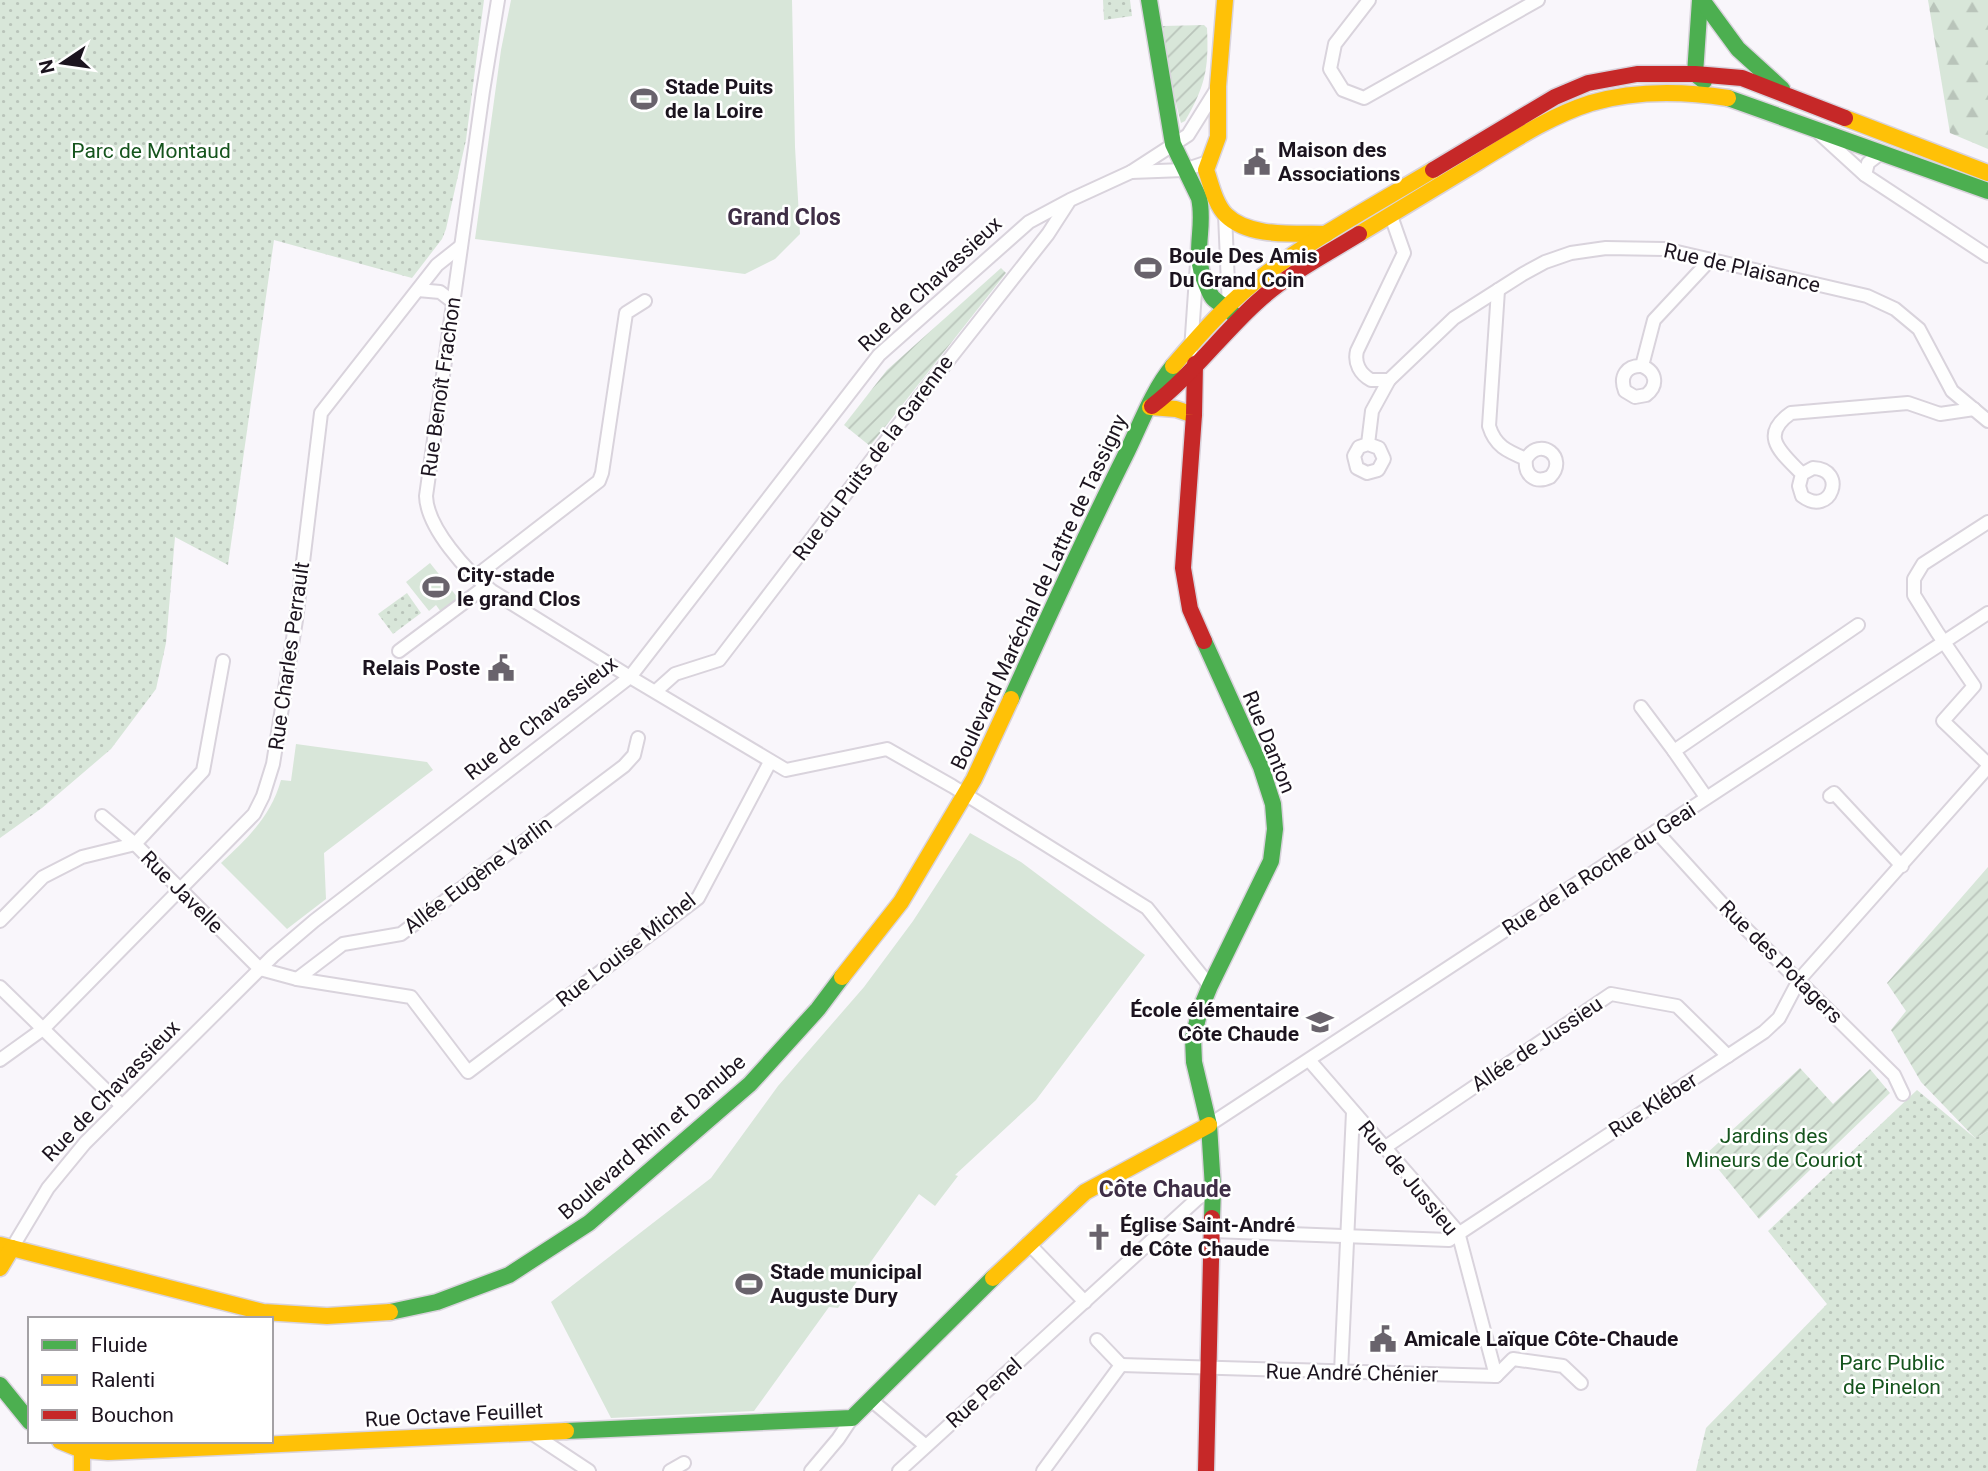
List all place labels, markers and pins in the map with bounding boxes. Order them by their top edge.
place label: Stade Puits de la Loire [665,75,774,123]
sports icon: Stade Puits de la Loire [629,84,659,114]
place label: Maison des Associations [1278,138,1401,186]
public building icon: Maison des Associations [1242,147,1272,177]
place label: Boule Des Amis Du Grand Coin [1169,244,1318,292]
sports icon: Boule Des Amis Du Grand Coin [1133,253,1163,283]
place label: City-stade le grand Clos [457,563,581,611]
sports icon: City-stade le grand Clos [421,572,451,602]
public building icon: Relais Poste [486,653,516,683]
place label: Relais Poste [362,656,480,680]
place label: École élémentaire Côte Chaude [1130,998,1299,1046]
school or university icon: École élémentaire Côte Chaude [1305,1007,1335,1037]
place label: Église Saint-André de Côte Chaude [1120,1213,1295,1261]
church icon: Église Saint-André de Côte Chaude [1084,1222,1114,1252]
place label: Stade municipal Auguste Dury [770,1260,922,1308]
sports icon: Stade municipal Auguste Dury [734,1269,764,1299]
public building icon: Amicale Laïque Côte-Chaude [1368,1324,1398,1354]
place label: Amicale Laïque Côte-Chaude [1404,1327,1678,1351]

